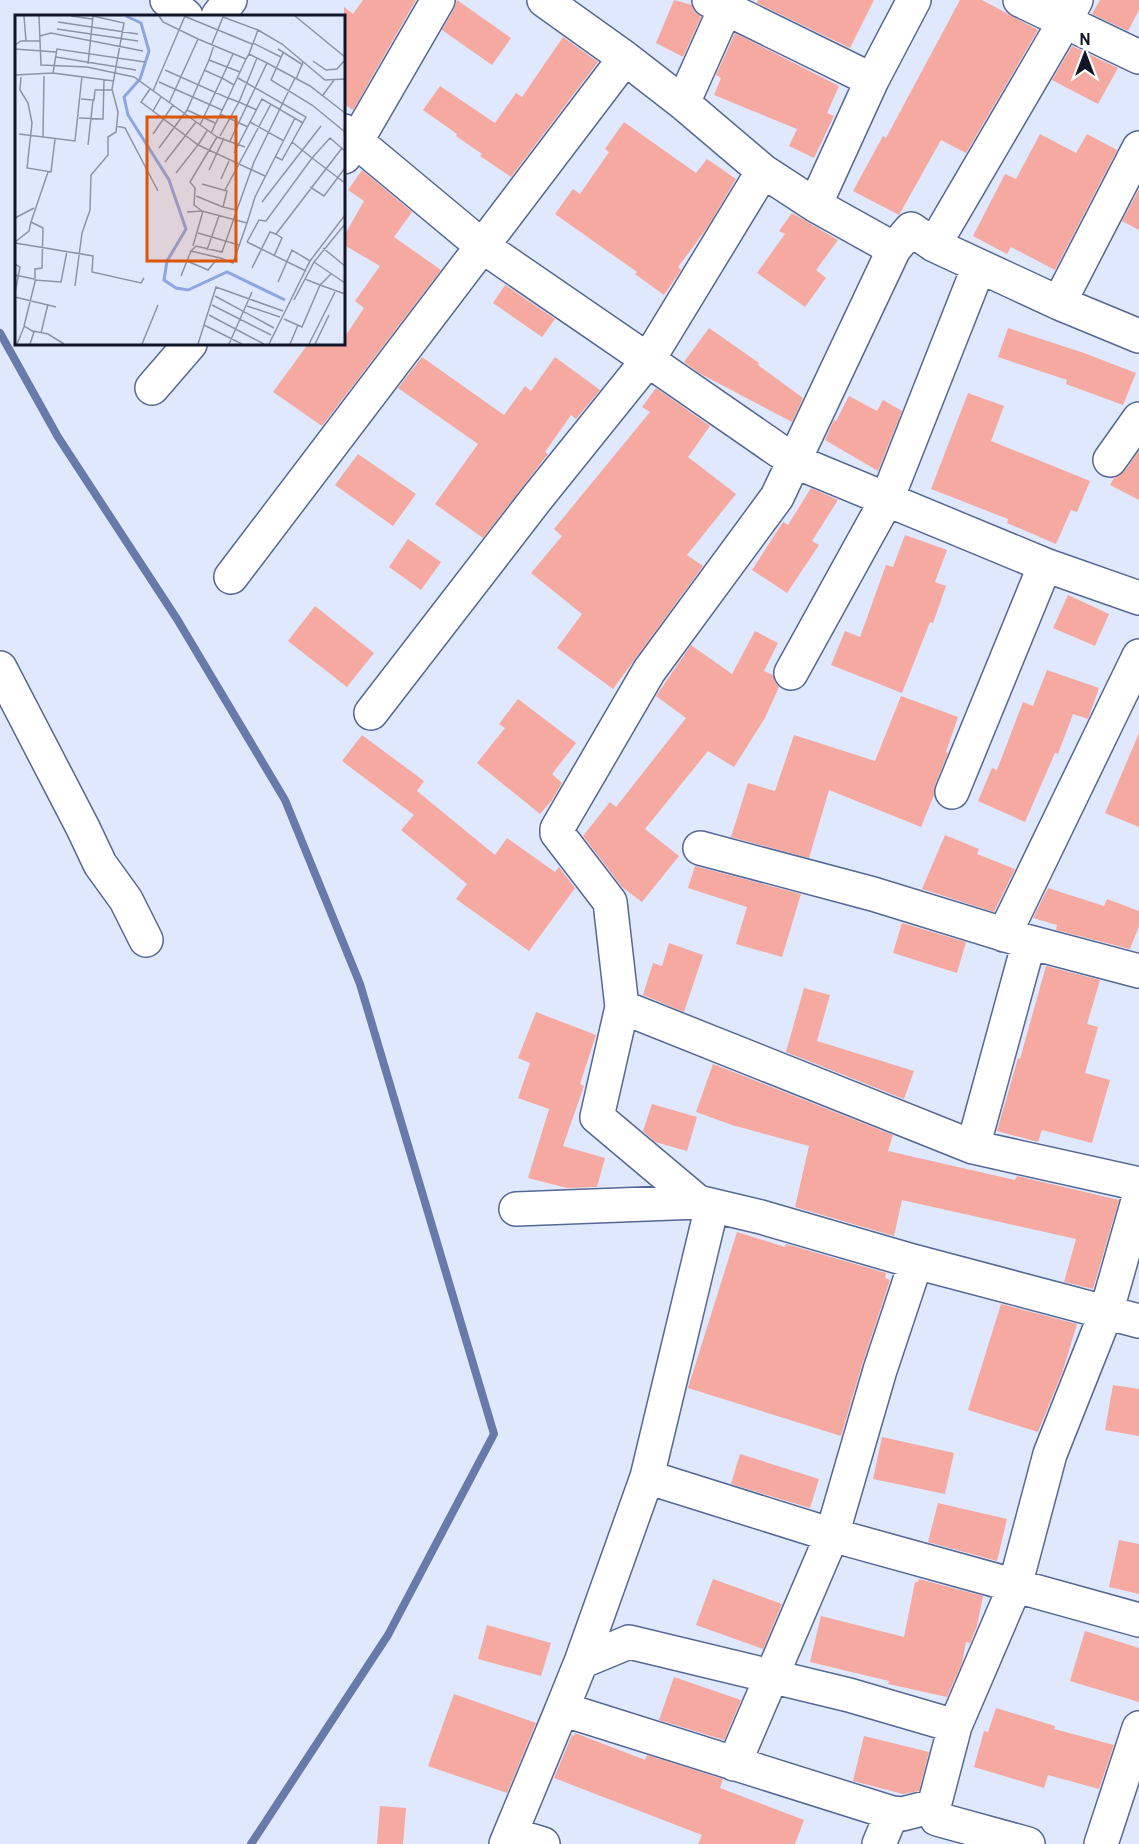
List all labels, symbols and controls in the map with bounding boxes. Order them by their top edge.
inset map [15,15,345,345]
north arrow [1055,24,1115,84]
text: N [1079,31,1091,51]

